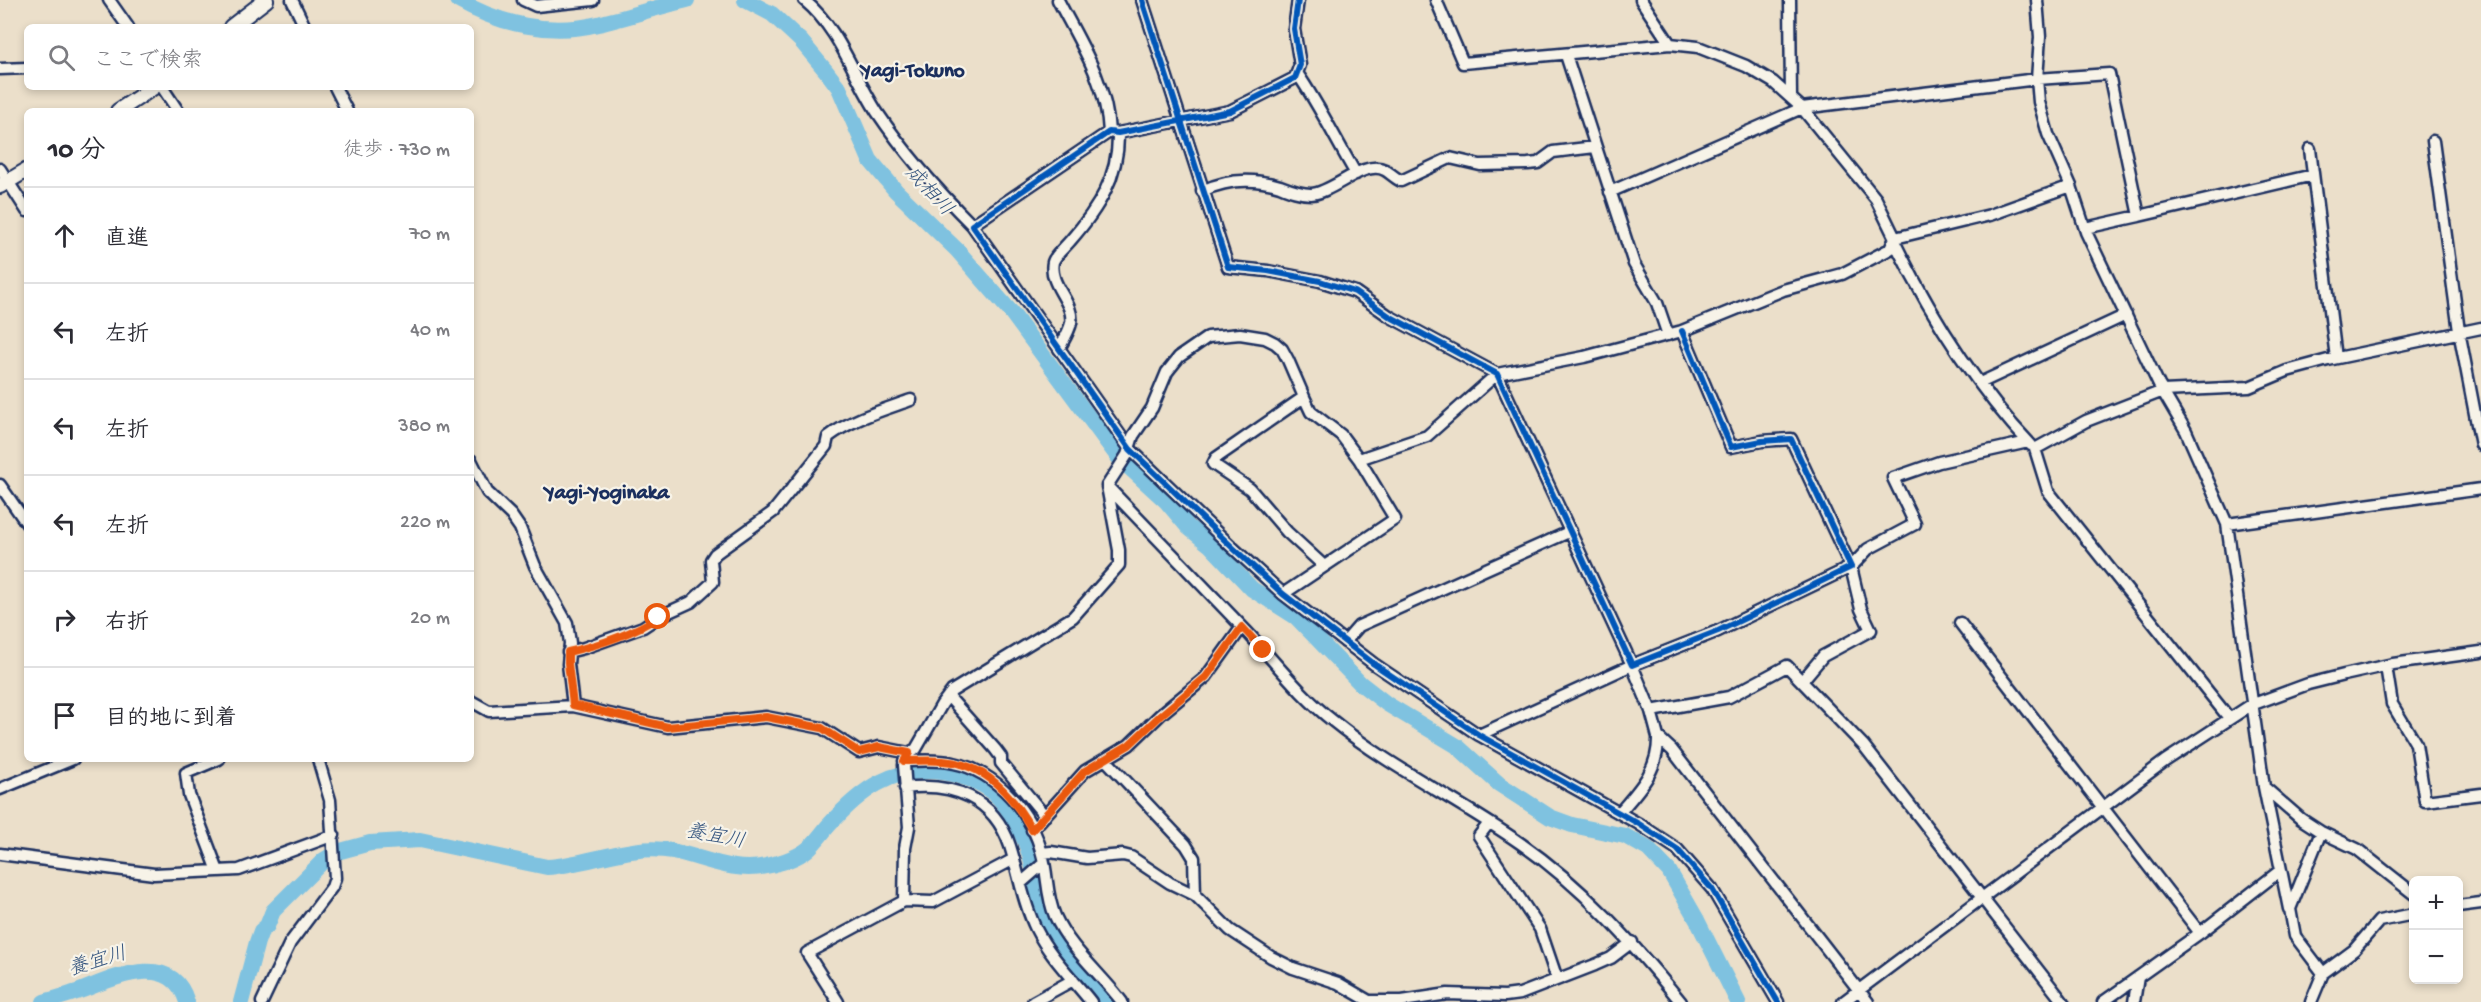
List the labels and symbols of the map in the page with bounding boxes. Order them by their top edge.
district label: Yagi-Tokuno [858,60,965,85]
water label: 成相川 [899,161,958,222]
district label: Yagi-Yoginaka [542,482,670,507]
route start [644,603,670,629]
route end [1249,636,1275,662]
water label: 養宜川 [683,819,747,855]
water label: 養宜川 [65,941,130,983]

